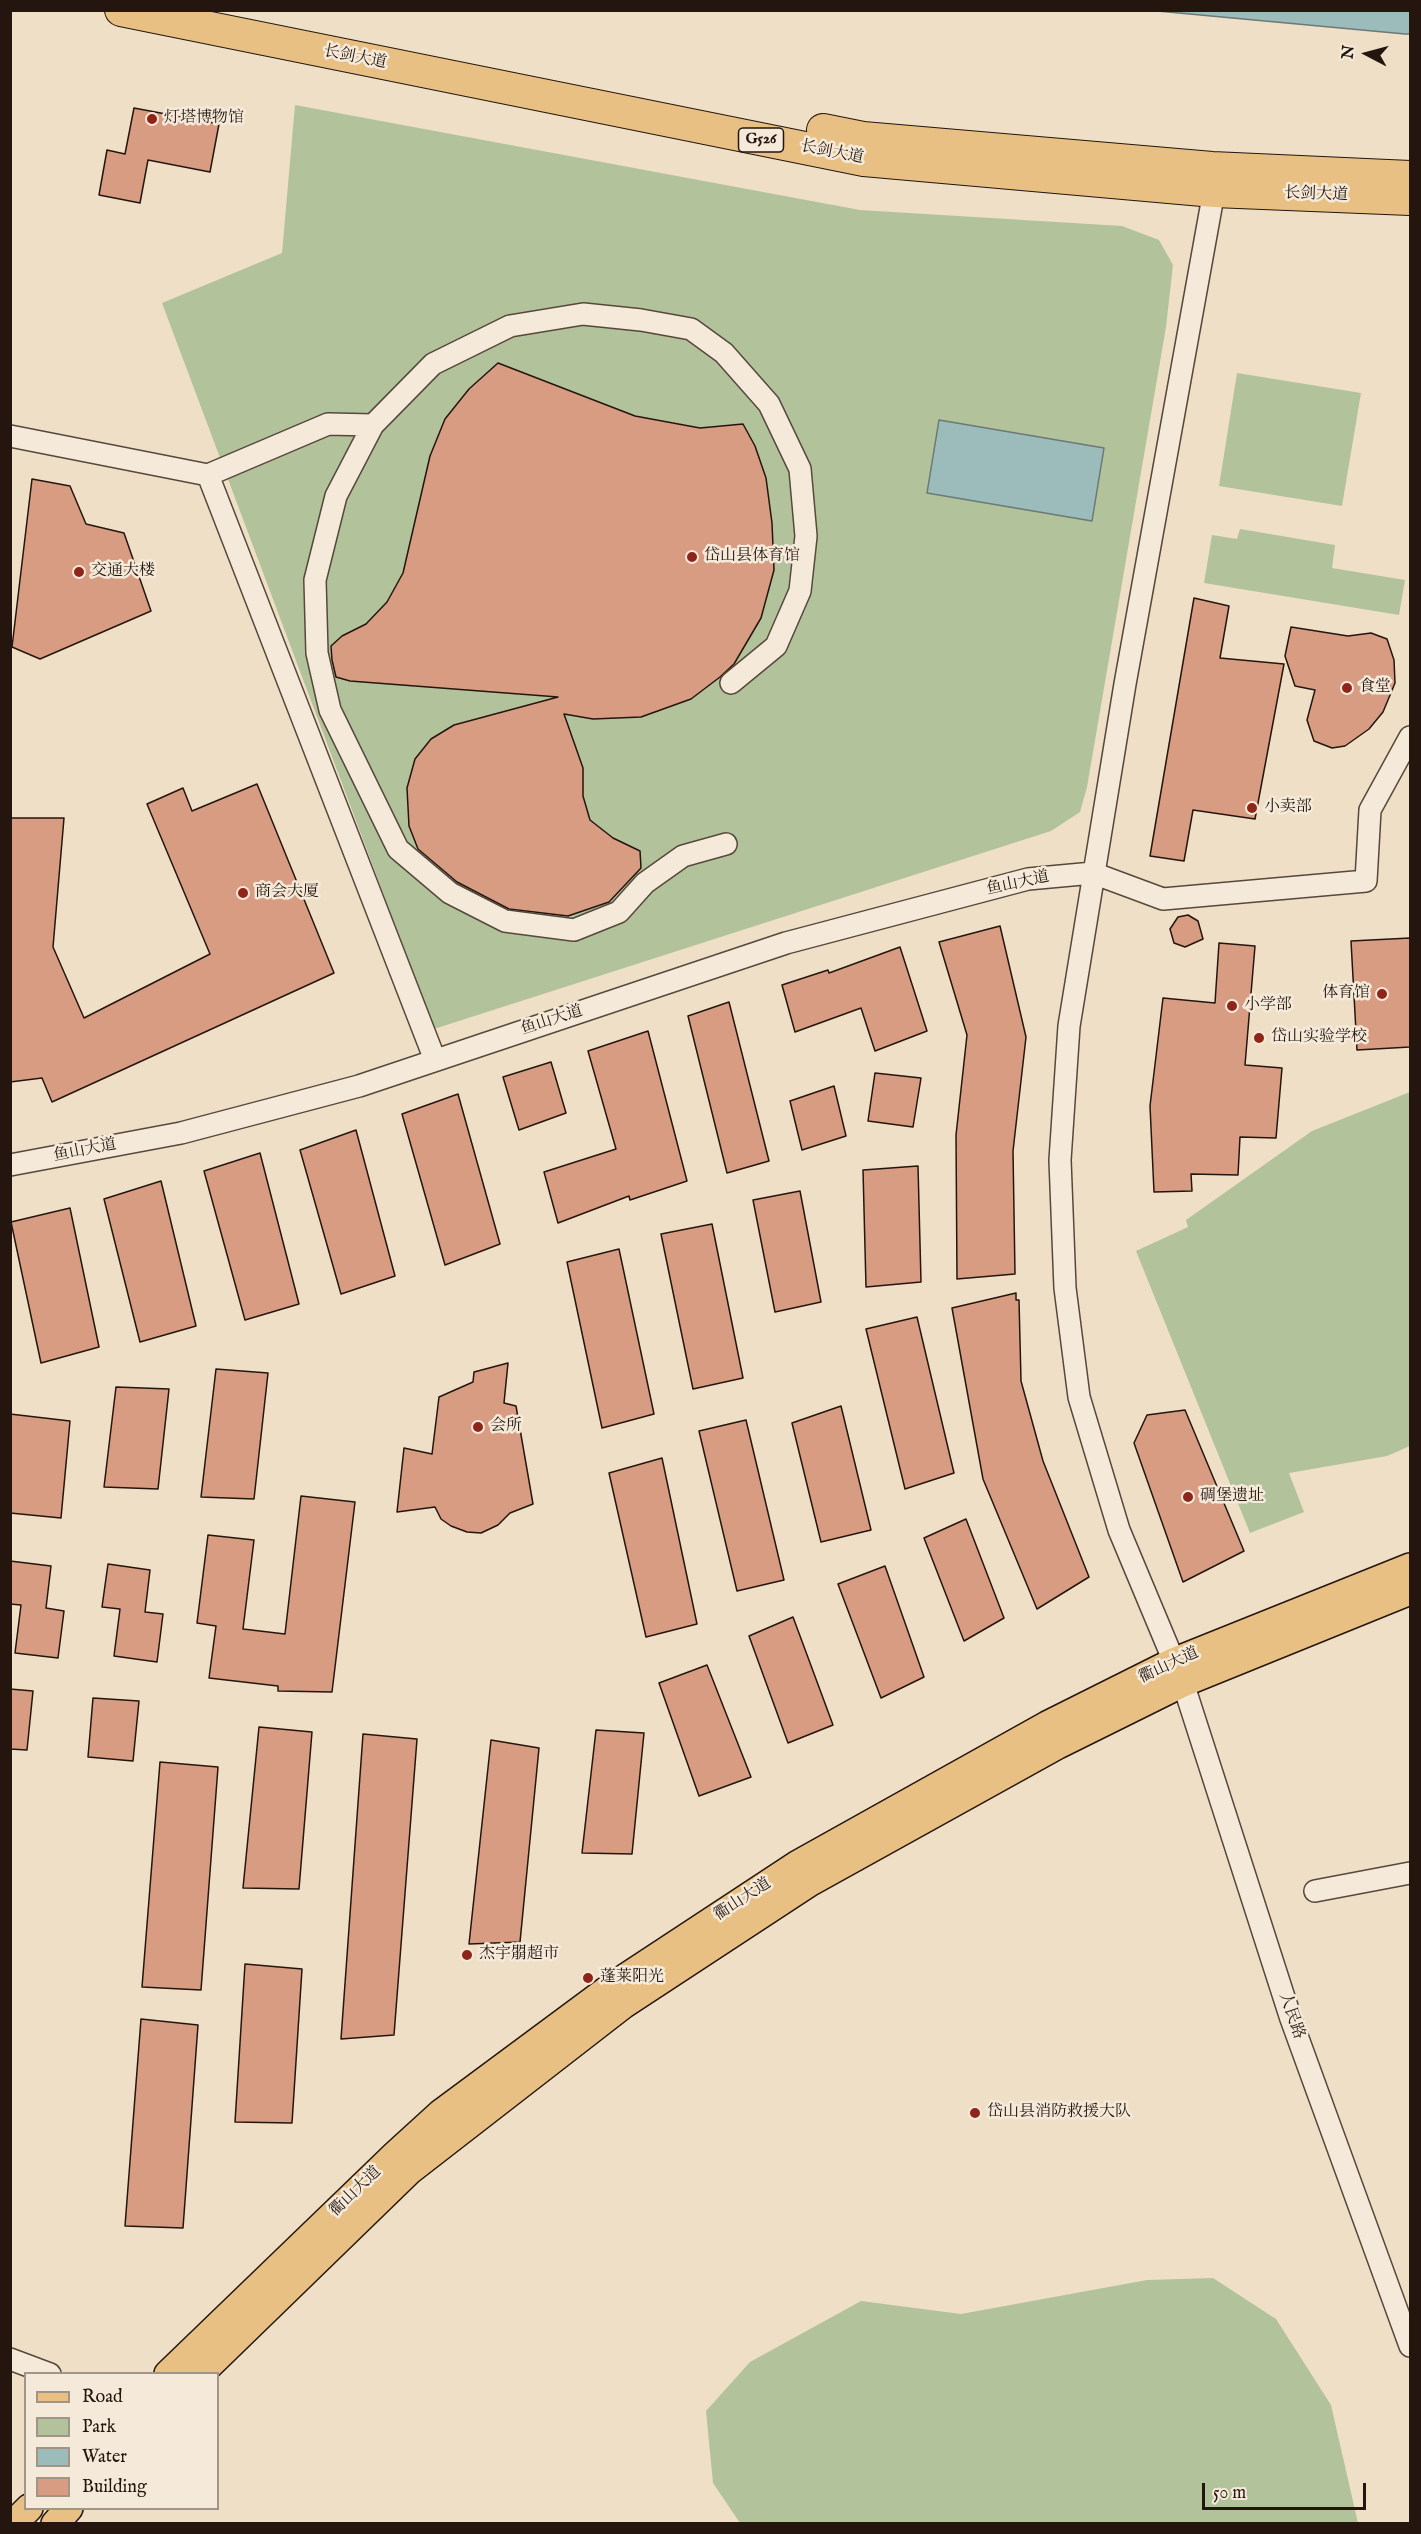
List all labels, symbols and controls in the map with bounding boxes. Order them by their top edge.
north arrow [1337,24,1397,84]
street label: 长剑大道 [322,42,388,74]
text: N [1338,44,1360,60]
place label: 灯塔博物馆 [164,109,244,129]
marker: 灯塔博物馆 [145,112,159,126]
road number: G526 [738,128,783,152]
street label: 长剑大道 [799,137,865,169]
street label: 长剑大道 [1284,184,1348,206]
place label: 岱山县体育馆 [704,547,800,567]
marker: 岱山县体育馆 [685,550,699,564]
place label: 交通大楼 [91,562,155,582]
marker: 交通大楼 [72,565,86,579]
place label: 食堂 [1359,678,1391,698]
marker: 食堂 [1340,681,1354,695]
place label: 小卖部 [1264,798,1312,818]
marker: 小卖部 [1245,801,1259,815]
street label: 鱼山大道 [985,868,1051,900]
place label: 商会大厦 [255,883,319,903]
marker: 商会大厦 [236,886,250,900]
place label: 体育馆 [1322,984,1370,1004]
marker: 体育馆 [1375,987,1389,1001]
place label: 小学部 [1244,996,1292,1016]
marker: 小学部 [1225,999,1239,1013]
street label: 鱼山大道 [519,1002,585,1040]
place label: 岱山实验学校 [1271,1028,1367,1048]
marker: 岱山实验学校 [1252,1031,1266,1045]
street label: 鱼山大道 [52,1135,118,1167]
place label: 会所 [490,1417,522,1437]
marker: 会所 [471,1420,485,1434]
place label: 碉堡遗址 [1200,1487,1264,1507]
marker: 碉堡遗址 [1181,1490,1195,1504]
street label: 衢山大道 [1136,1644,1202,1688]
street label: 衢山大道 [711,1875,775,1925]
place label: 杰宇朤超市 [479,1945,559,1965]
marker: 杰宇朤超市 [460,1948,474,1962]
place label: 蓬莱阳光 [600,1968,664,1988]
marker: 蓬莱阳光 [581,1971,595,1985]
street label: 人民路 [1274,1990,1308,2042]
place label: 岱山县消防救援大队 [987,2103,1131,2123]
marker: 岱山县消防救援大队 [968,2106,982,2120]
street label: 衢山大道 [326,2163,386,2221]
legend [24,2372,219,2510]
text: Road [82,2386,123,2409]
text: Park [82,2416,116,2439]
text: Water [82,2446,127,2469]
scale bar [1205,2471,1368,2509]
text: Building [82,2476,147,2499]
text: 50 m [1213,2482,1246,2505]

